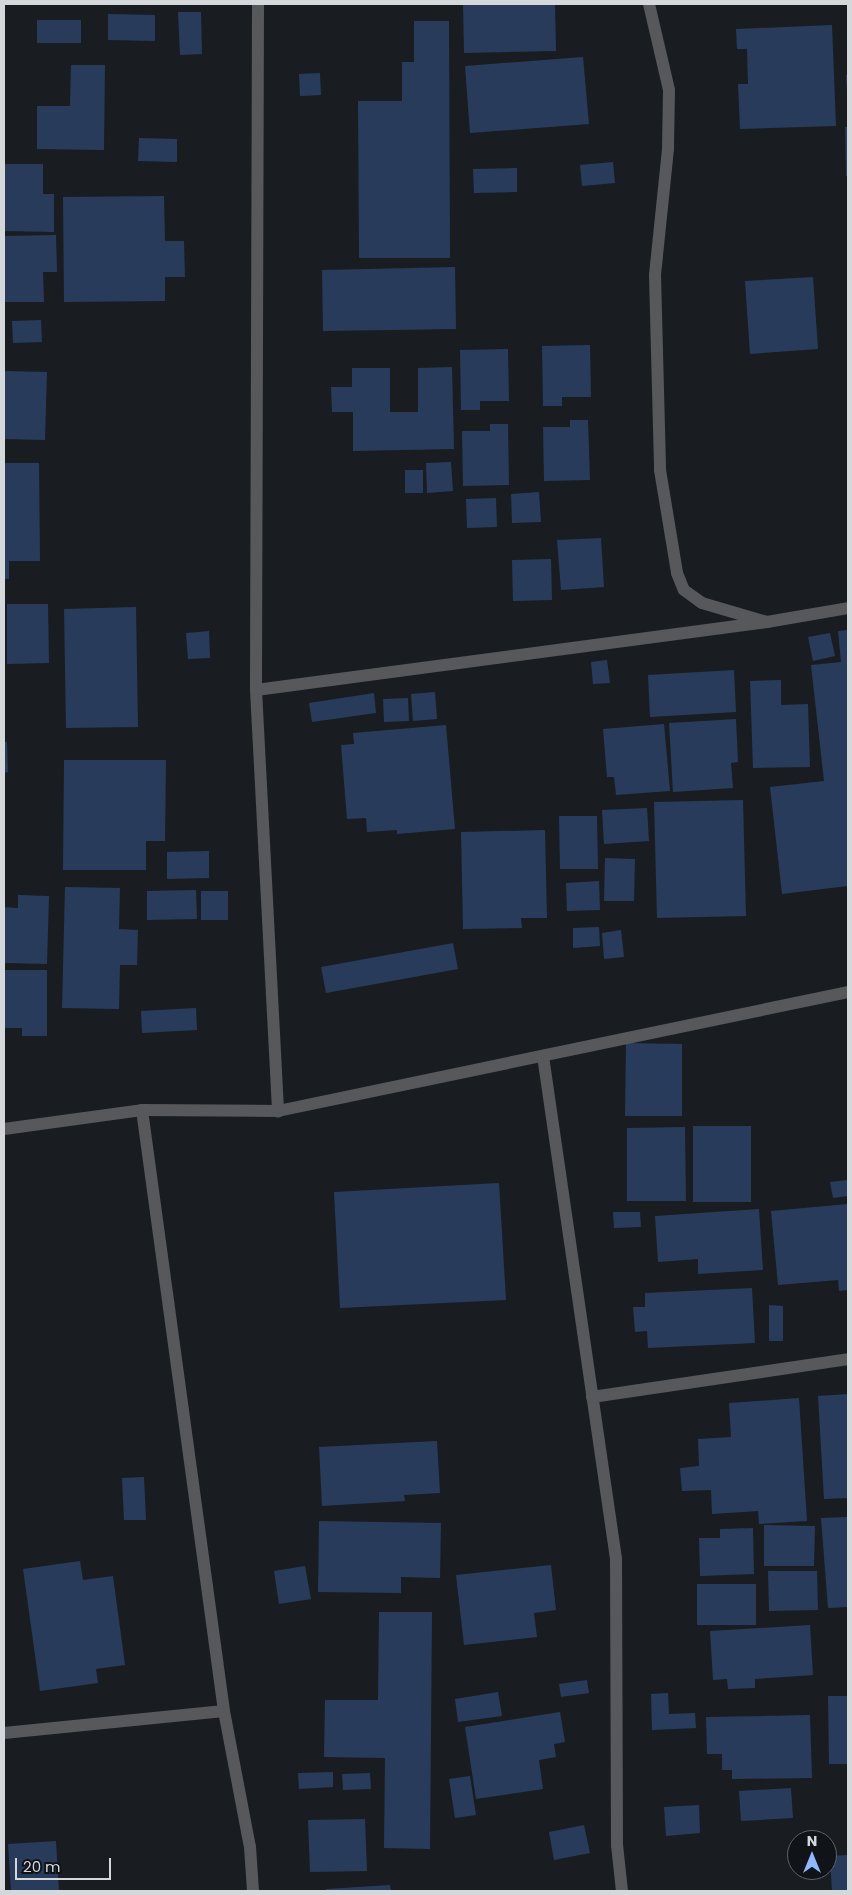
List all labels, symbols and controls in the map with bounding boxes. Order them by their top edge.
north arrow [787,1830,837,1880]
text: N [807,1831,817,1851]
scale bar [18,1848,114,1880]
text: 20 m [23,1856,61,1877]

